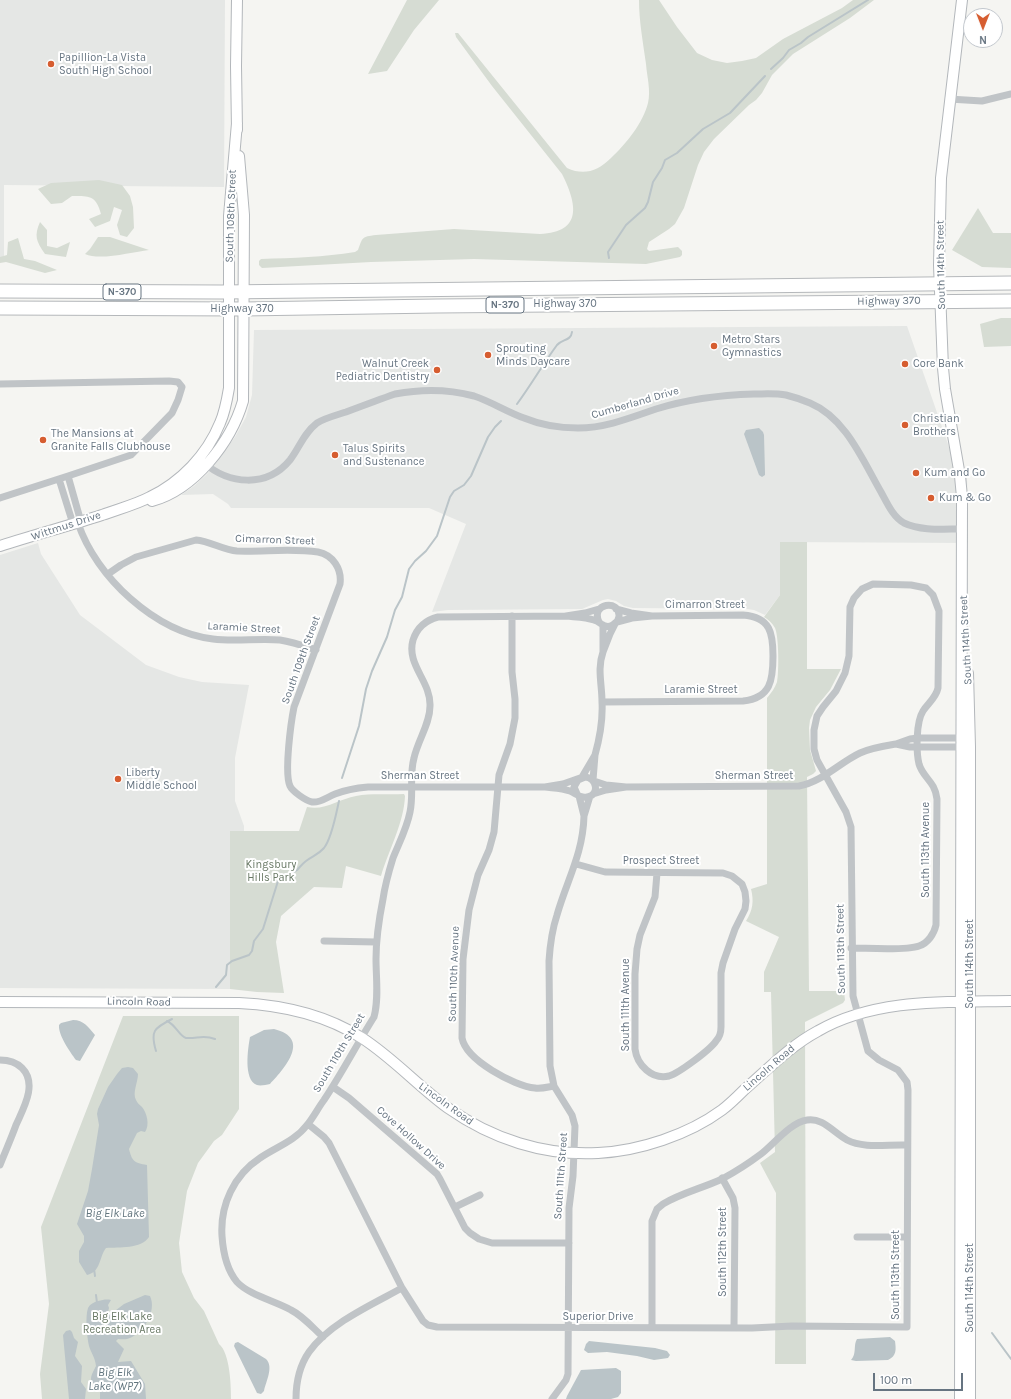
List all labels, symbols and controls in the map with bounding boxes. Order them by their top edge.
north arrow [963,8,1003,48]
text: N [979,33,987,46]
place label: Papillion-La Vista South High School [59,51,152,77]
marker: Papillion-La Vista South High School [46,59,56,69]
street label: South 108th Street [223,169,239,263]
street label: South 114th Street [934,220,948,310]
road number: N-370 [103,284,141,300]
street label: Highway 370 [857,294,921,308]
road number: N-370 [486,297,524,313]
street label: Highway 370 [533,297,597,311]
street label: Highway 370 [210,302,274,316]
place label: Metro Stars Gymnastics [722,333,782,359]
marker: Metro Stars Gymnastics [709,341,719,351]
place label: Sprouting Minds Daycare [496,342,570,368]
marker: Sprouting Minds Daycare [483,350,493,360]
place label: Walnut Creek Pediatric Dentistry [336,357,429,383]
place label: Core Bank [913,357,964,371]
marker: Core Bank [900,359,910,369]
marker: Walnut Creek Pediatric Dentistry [432,365,442,375]
street label: Cumberland Drive [590,384,680,422]
place label: Christian Brothers [913,412,960,438]
marker: Christian Brothers [900,420,910,430]
place label: The Mansions at Granite Falls Clubhouse [51,427,170,453]
marker: The Mansions at Granite Falls Clubhouse [38,435,48,445]
place label: Talus Spirits and Sustenance [343,442,424,468]
marker: Talus Spirits and Sustenance [330,450,340,460]
place label: Kum and Go [924,466,985,480]
marker: Kum and Go [911,468,921,478]
place label: Kum & Go [939,491,991,505]
marker: Kum & Go [926,493,936,503]
street label: Wittmus Drive [30,509,102,543]
street label: Cimarron Street [235,532,315,548]
street label: South 114th Street [957,595,975,685]
street label: Cimarron Street [665,598,745,612]
street label: South 109th Street [279,614,323,706]
street label: Laramie Street [207,619,281,637]
street label: Laramie Street [664,683,738,697]
place label: Liberty Middle School [126,766,197,792]
street label: Sherman Street [381,769,459,783]
street label: Sherman Street [715,769,793,783]
marker: Liberty Middle School [113,774,123,784]
street label: South 113th Avenue [919,802,933,898]
street label: Prospect Street [623,854,699,868]
park label: Kingsbury Hills Park [246,858,296,884]
street label: South 113th Street [834,904,848,994]
street label: South 114th Street [963,919,977,1009]
street label: South 110th Avenue [446,926,462,1022]
street label: South 111th Avenue [619,958,633,1052]
street label: Lincoln Road [107,995,171,1009]
street label: South 110th Street [310,1011,368,1095]
street label: Lincoln Road [740,1042,798,1094]
street label: Lincoln Road [416,1080,476,1128]
street label: Cove Hollow Drive [374,1104,448,1172]
street label: South 111th Street [551,1132,571,1220]
water label: Big Elk Lake [85,1207,145,1221]
street label: South 112th Street [716,1207,730,1297]
street label: South 113th Street [889,1230,903,1320]
street label: South 114th Street [963,1243,977,1333]
park label: Big Elk Lake Recreation Area [83,1310,161,1336]
street label: Superior Drive [563,1310,633,1324]
scale bar [875,1365,965,1391]
water label: Big Elk Lake (WP7) [88,1366,142,1394]
text: 100 m [880,1373,912,1387]

